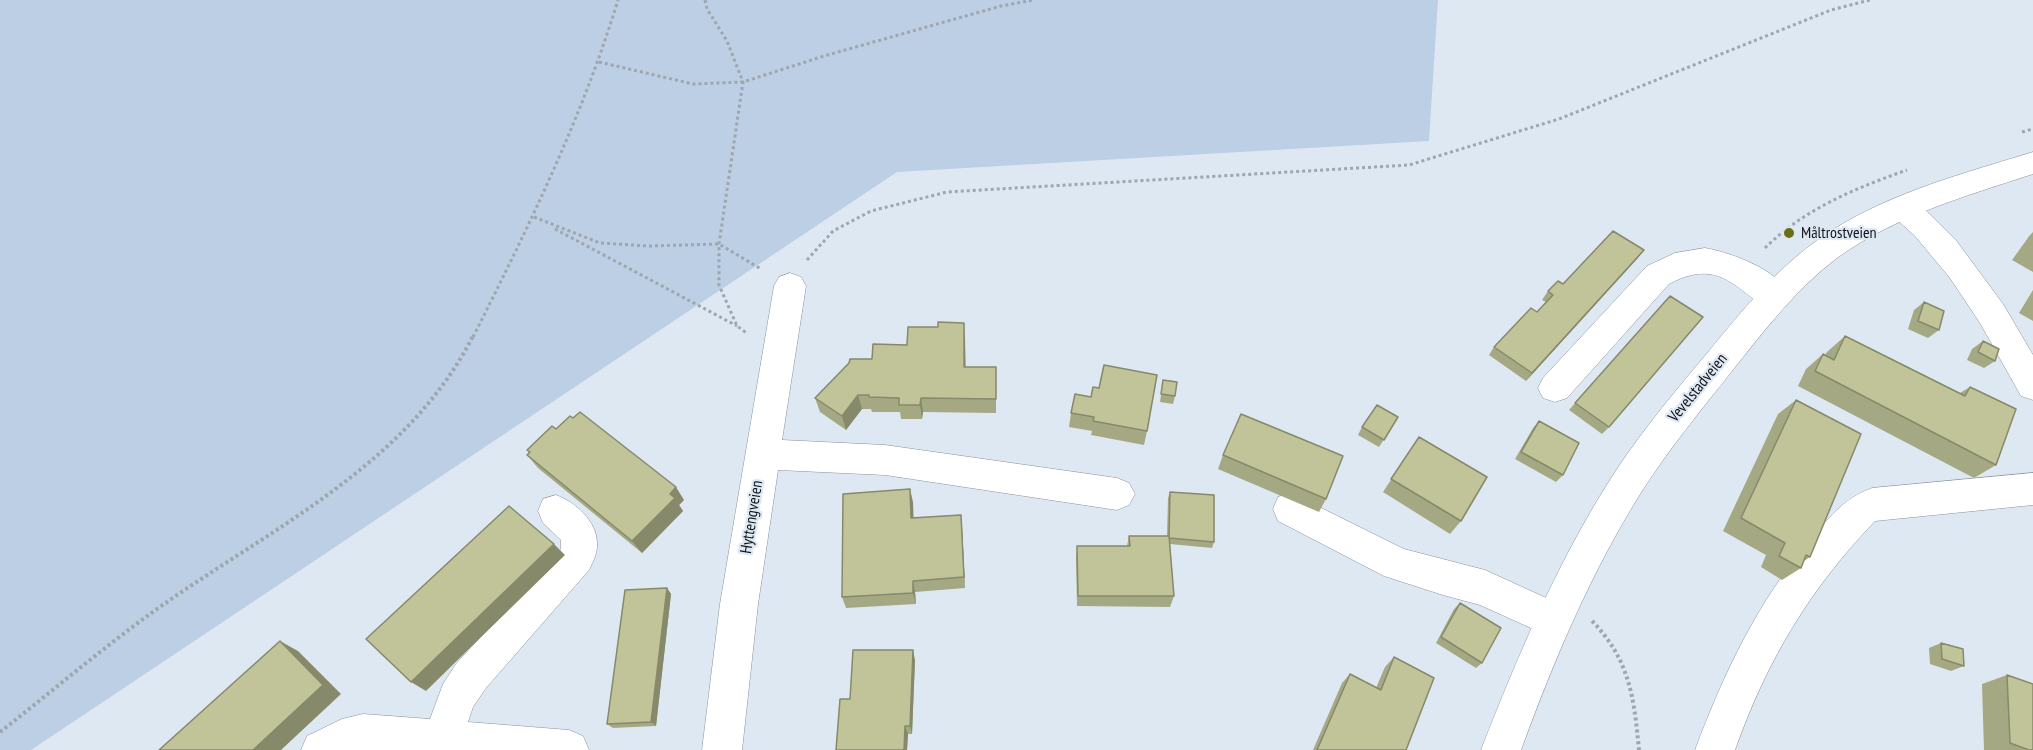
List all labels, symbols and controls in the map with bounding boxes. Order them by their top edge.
place label: Måltrostveien [1801,223,1877,243]
marker: Måltrostveien [1782,226,1796,240]
street label: Vevelstadveien [1665,350,1731,426]
street label: Hyttengveien [737,479,767,555]

